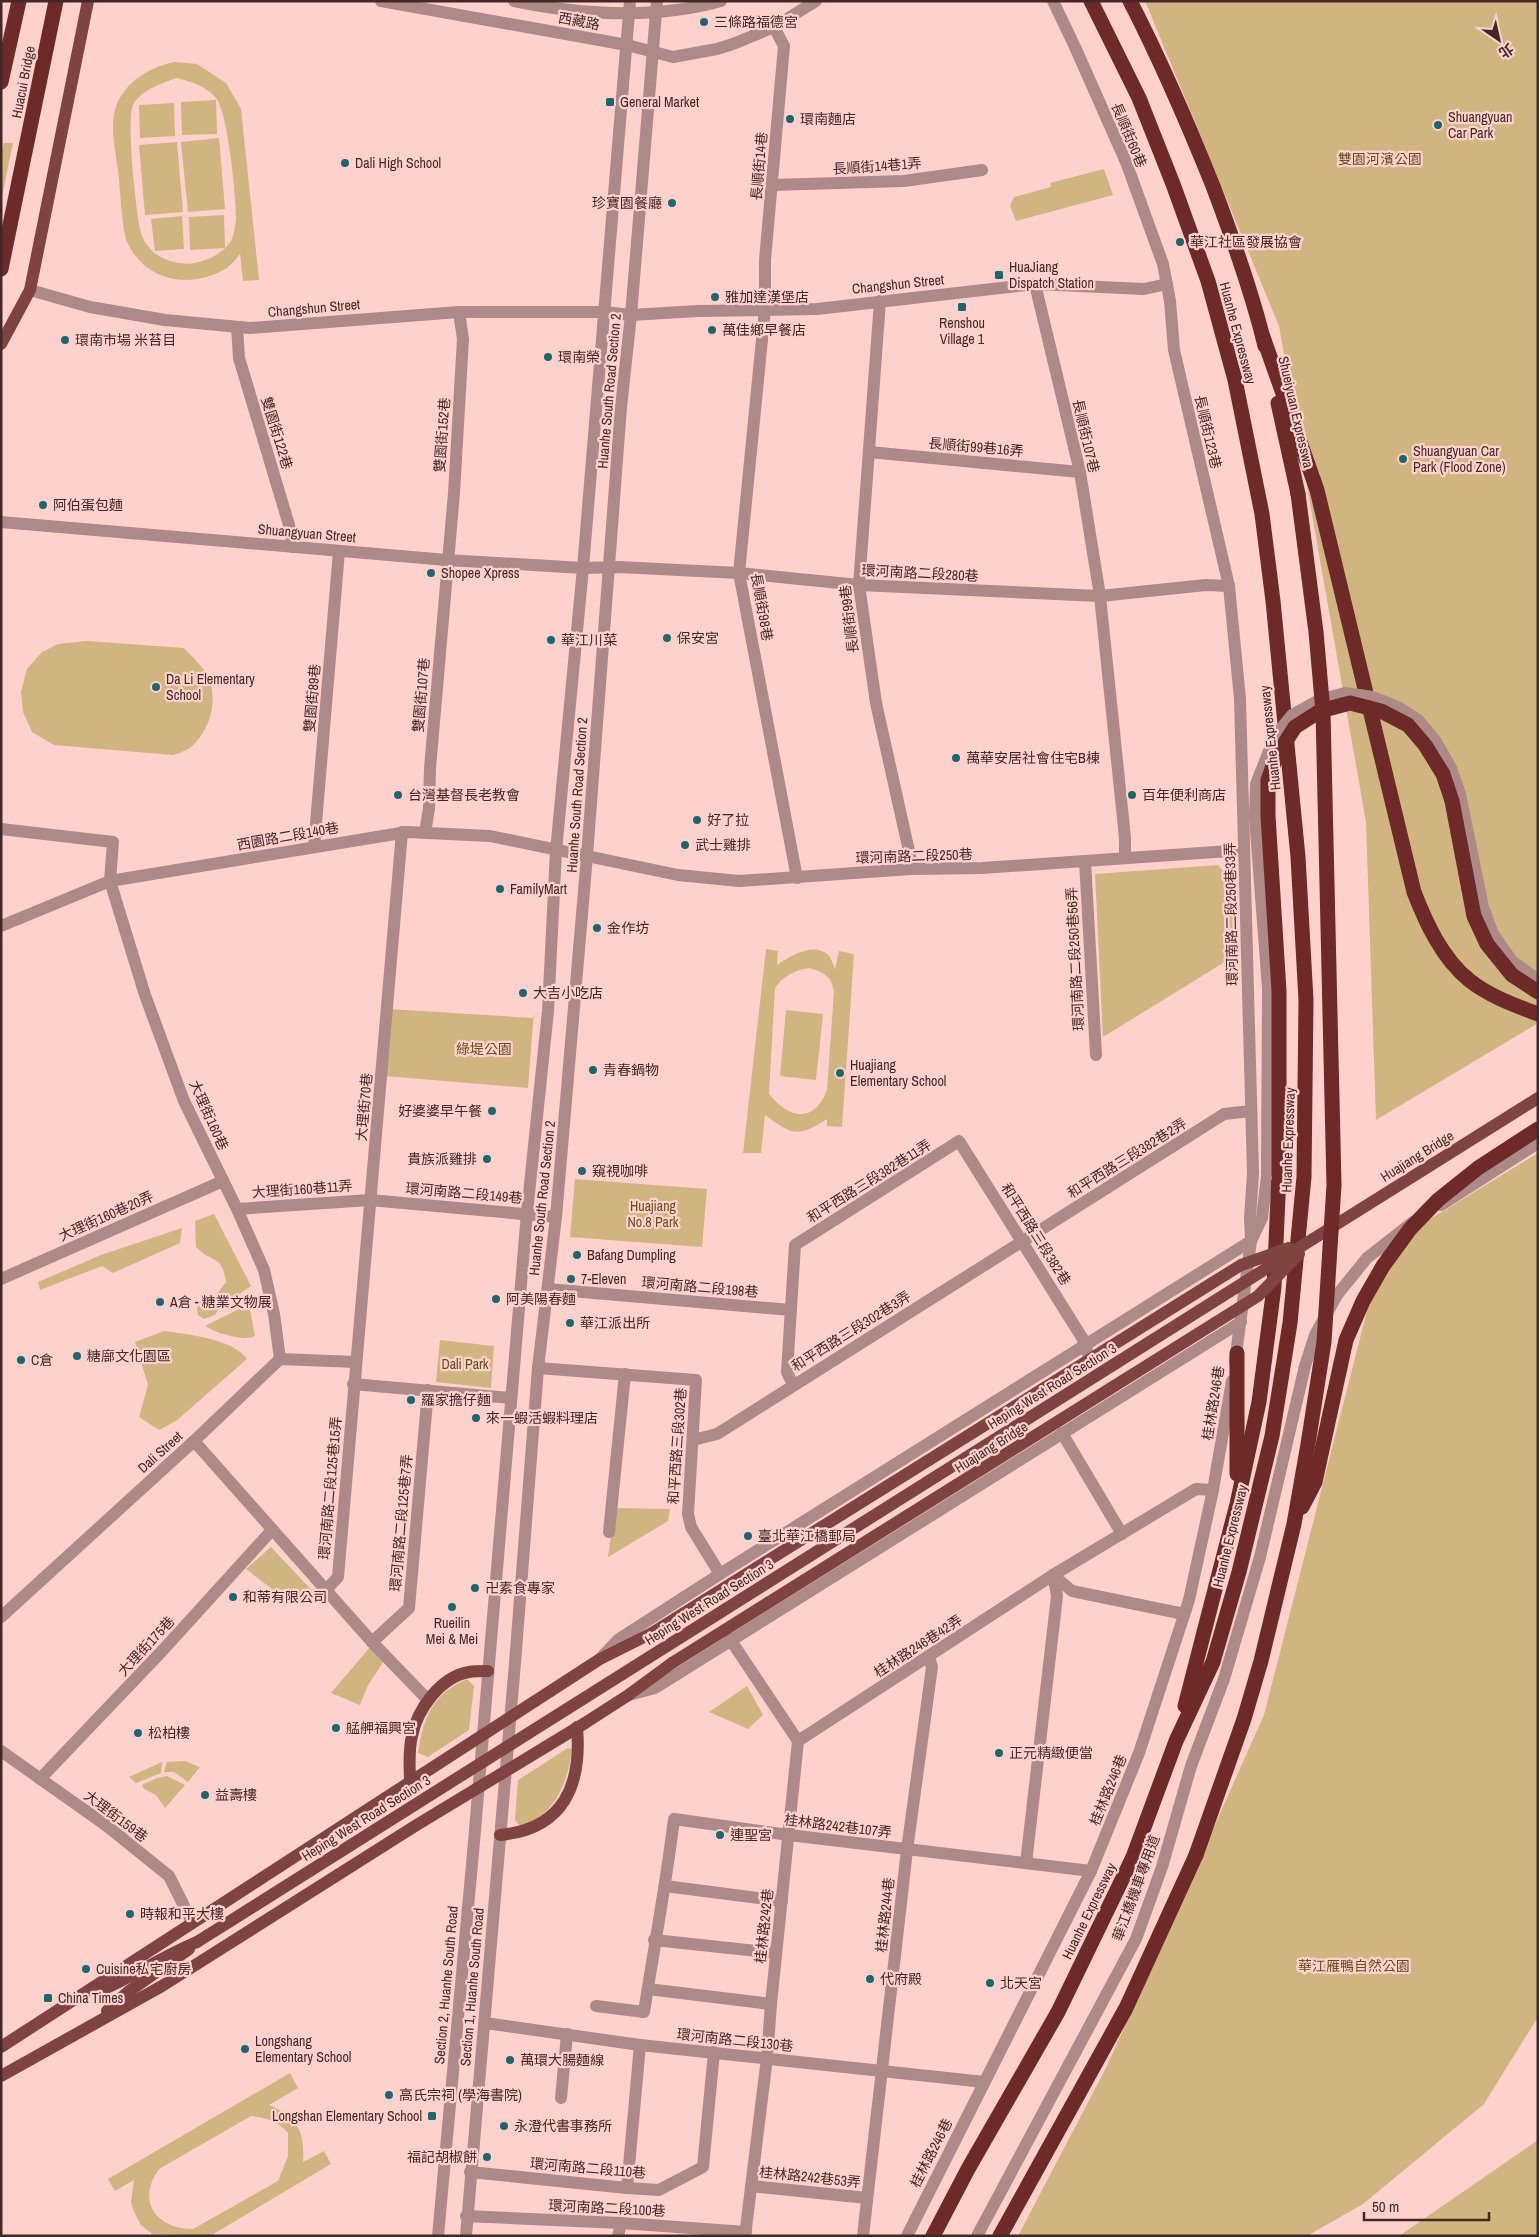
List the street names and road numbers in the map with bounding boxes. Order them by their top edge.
street label: 西藏路 [557,8,601,34]
street label: Huacui Bridge [7,44,39,120]
street label: 長順街60巷 [1107,100,1151,170]
street label: 長順街14巷 [747,131,771,201]
street label: 長順街14巷1弄 [832,154,922,178]
street label: Changshun Street [851,270,945,298]
street label: Huanhe Expressway [1216,280,1260,386]
street label: Changshun Street [267,295,361,321]
street label: Huanhe South Road Section 2 [593,313,625,469]
street label: Shueiyuan Expresswa [1274,354,1318,470]
street label: 長順街123巷 [1191,393,1225,471]
street label: 雙園街122巷 [257,394,297,472]
street label: 雙園街152巷 [430,397,454,473]
street label: 長順街107巷 [1069,397,1103,475]
street label: 長順街99巷16弄 [928,434,1024,460]
street label: Shuangyuan Street [257,520,357,546]
street label: 環河南路二段280巷 [861,561,979,585]
street label: 長順街98巷 [747,572,777,642]
street label: 長順街99巷 [836,584,862,654]
street label: 雙園街107巷 [409,657,433,733]
street label: 雙園街89巷 [300,663,324,733]
street label: Huanhe Expressway [1256,684,1284,791]
street label: Huanhe South Road Section 2 [563,717,591,873]
street label: 西園路二段140巷 [236,818,340,854]
street label: 環河南路二段250巷33弄 [1221,842,1241,986]
street label: 環河南路二段250巷 [855,845,973,867]
street label: 環河南路二段250巷56弄 [1062,887,1088,1031]
street label: 大理街70巷 [352,1072,376,1142]
street label: 大理街160巷 [185,1077,233,1153]
street label: Huanhe Expressway [1277,1087,1299,1193]
street label: 和平西路三段382巷2弄 [1064,1114,1190,1202]
street label: Huanhe South Road Section 2 [525,1120,559,1276]
street label: Huajiang Bridge [1377,1126,1457,1186]
street label: 和平西路三段382巷11弄 [804,1135,934,1227]
street label: 大理街160巷11弄 [251,1176,353,1202]
street label: 環河南路二段149巷 [405,1179,523,1207]
street label: 和平西路三段382巷 [997,1180,1075,1288]
street label: 大理街160巷20弄 [56,1187,156,1245]
street label: 環河南路二段198巷 [641,1273,759,1301]
street label: 和平西路三段302巷3弄 [788,1287,914,1375]
street label: Heping West Road Section 3 [984,1339,1120,1433]
street label: 桂林路246巷 [1198,1364,1228,1442]
street label: 和平西路三段302巷 [664,1387,690,1505]
street label: 環河南路二段125巷15弄 [315,1416,345,1560]
street label: Huajiang Bridge [951,1417,1031,1477]
street label: Dali Street [134,1427,186,1477]
street label: 環河南路二段125巷7弄 [386,1454,416,1592]
street label: Huanhe Expressway [1209,1482,1252,1589]
street label: Heping West Road Section 3 [641,1555,777,1649]
street label: 桂林路246巷42弄 [870,1611,966,1681]
street label: 大理街175巷 [114,1612,178,1680]
street label: 桂林路246巷 [1086,1752,1130,1828]
street label: Heping West Road Section 3 [298,1771,434,1865]
street label: 大理街159巷 [81,1786,151,1846]
street label: 桂林路242巷107弄 [783,1810,893,1842]
street label: 華江橋機車專用道 [1108,1832,1164,1944]
street label: Huanhe Expressway [1058,1860,1120,1962]
street label: 桂林路244巷 [872,1877,898,1953]
street label: 桂林路242巷 [751,1888,777,1964]
street label: Section 2, Huanhe South Road [430,1905,462,2065]
street label: Section 1, Huanhe South Road [456,1907,488,2067]
street label: 環河南路二段130巷 [676,2025,794,2055]
street label: 桂林路246巷 [906,2115,956,2191]
street label: 環河南路二段110巷 [529,2154,647,2182]
street label: 桂林路242巷53弄 [758,2163,862,2191]
street label: 環河南路二段100巷 [548,2196,666,2220]

